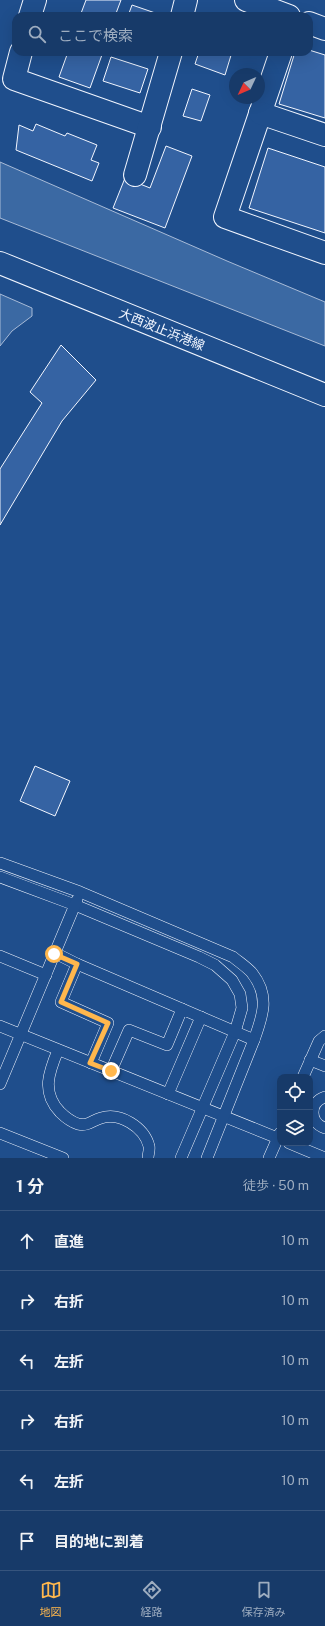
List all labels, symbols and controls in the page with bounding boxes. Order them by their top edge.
search box [12,12,313,56]
icon: search [26,23,48,45]
text: ここで検索 [58,27,133,44]
north arrow [229,68,265,104]
street label: 大西波止浜港線 [117,305,207,353]
route start [45,945,63,963]
route end [102,1062,120,1080]
map controls [277,1074,313,1146]
button: locate [277,1074,313,1110]
button: layers [277,1110,313,1146]
text: 1 分 [16,1176,44,1196]
text: 徒歩 · 50 m [243,1178,309,1193]
icon: ahead [16,1230,38,1252]
text: 直進 [54,1233,84,1250]
text: 10 m [281,1233,309,1248]
icon: right [16,1290,38,1312]
text: 右折 [54,1293,84,1310]
text: 10 m [281,1293,309,1308]
icon: left [16,1350,38,1372]
text: 左折 [54,1353,84,1370]
text: 10 m [281,1353,309,1368]
icon: right [16,1410,38,1432]
text: 右折 [54,1413,84,1430]
text: 10 m [281,1413,309,1428]
icon: left [16,1470,38,1492]
text: 左折 [54,1473,84,1490]
text: 10 m [281,1473,309,1488]
icon: arrive [16,1530,38,1552]
text: 目的地に到着 [54,1533,144,1550]
tab: 地図 [40,1579,62,1619]
tab: 経路 [141,1579,163,1619]
tab: 保存済み [242,1579,286,1619]

